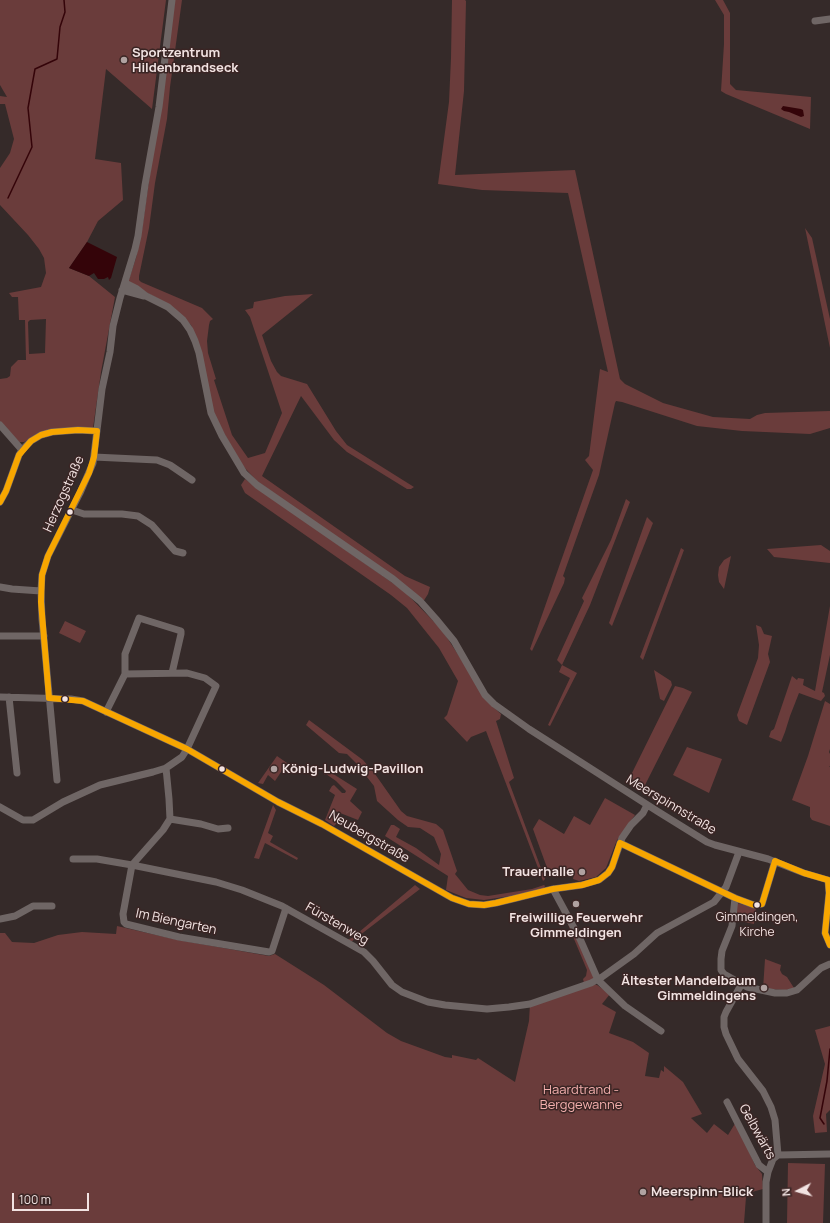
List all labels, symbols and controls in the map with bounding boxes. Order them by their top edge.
place label: Sportzentrum Hildenbrandseck [132,45,238,76]
marker: Sportzentrum Hildenbrandseck [119,55,129,65]
street label: Herzogstraße [40,453,88,535]
unlabelled marker [65,507,75,517]
unlabelled marker [60,694,70,704]
place label: König-Ludwig-Pavillon [282,761,423,777]
unlabelled marker [217,764,227,774]
marker: König-Ludwig-Pavillon [269,764,279,774]
street label: Meerspinnstraße [623,772,719,838]
street label: Neubergstraße [326,808,412,866]
place label: Trauerhalle [502,864,574,880]
marker: Trauerhalle [577,867,587,877]
marker: Freiwillige Feuerwehr Gimmeldingen [571,899,581,909]
street label: Fürstenweg [303,900,371,948]
marker: Gimmeldingen, Kirche [752,900,762,910]
street label: Im Biengarten [134,906,218,938]
place label: Freiwillige Feuerwehr Gimmeldingen [509,910,643,941]
place label: Gimmeldingen, Kirche [716,911,798,939]
place label: Ältester Mandelbaum Gimmeldingens [621,973,756,1004]
marker: Ältester Mandelbaum Gimmeldingens [759,983,769,993]
park label: Haardtrand - Berggewanne [540,1082,622,1113]
street label: Gelbwärts [735,1102,779,1162]
north arrow [778,1171,818,1211]
place label: Meerspinn-Blick [651,1184,753,1200]
scale bar [14,1185,91,1211]
marker: Meerspinn-Blick [638,1187,648,1197]
text: N [778,1188,793,1197]
text: 100 m [19,1191,51,1208]

